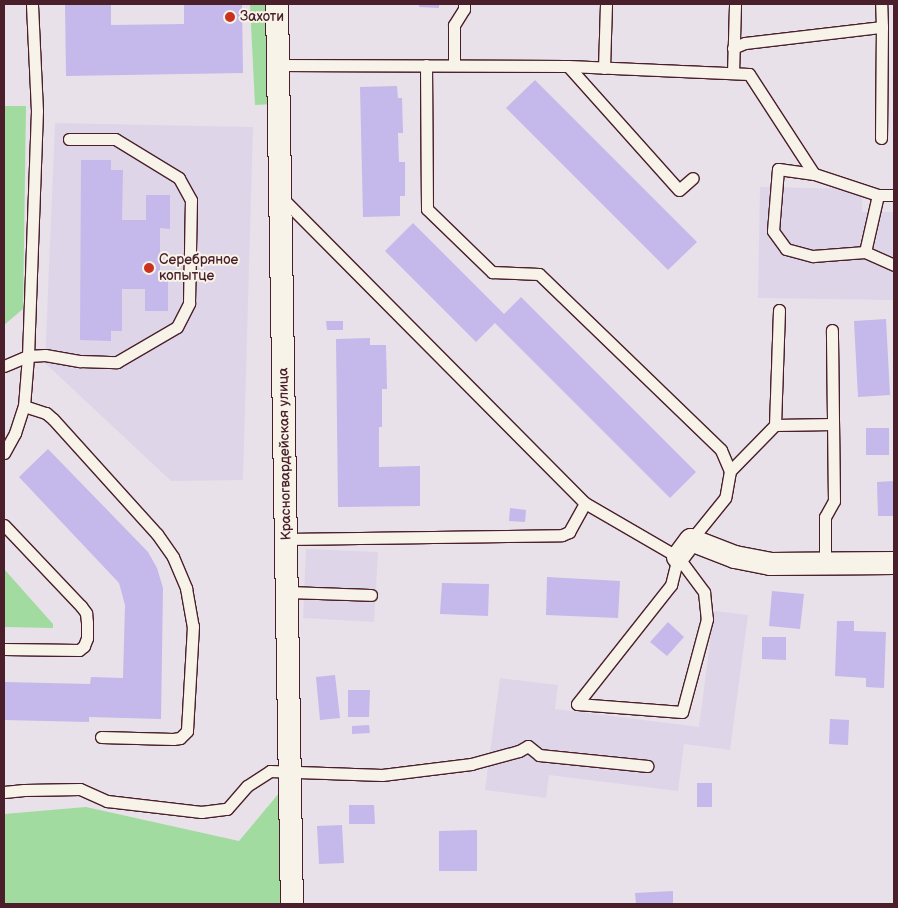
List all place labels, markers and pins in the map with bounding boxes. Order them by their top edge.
place label: Захоти [240,9,284,25]
marker: Захоти [224,11,236,23]
place label: Серебряное копытце [159,252,238,284]
marker: Серебряное копытце [143,262,155,274]

